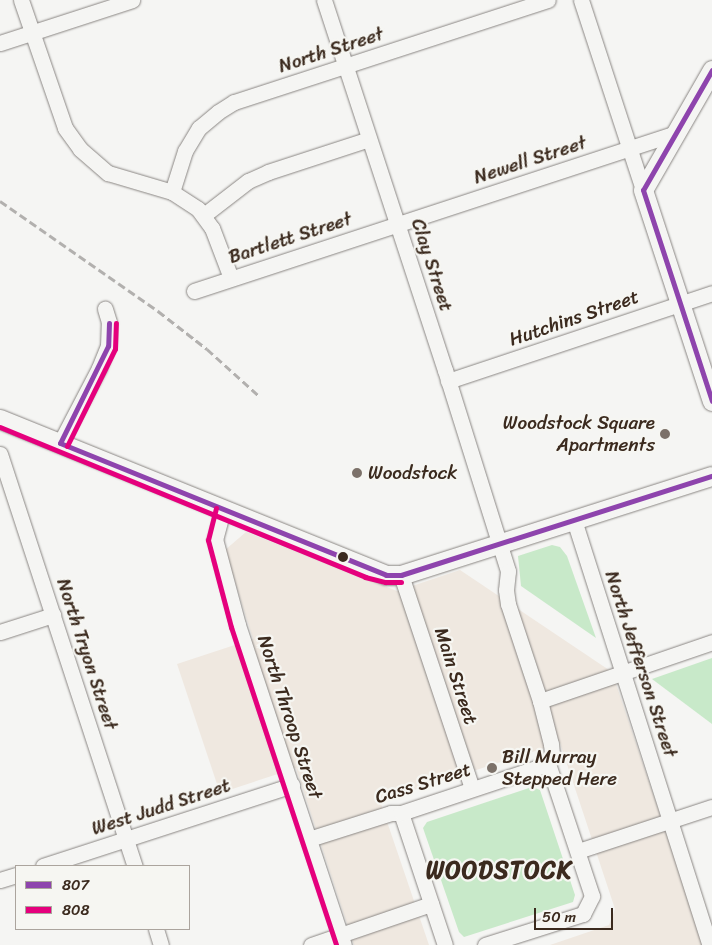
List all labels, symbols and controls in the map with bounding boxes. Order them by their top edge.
street label: North Street [276,22,386,78]
street label: Newell Street [471,131,589,189]
street label: Bartlett Street [225,207,355,269]
street label: Clay Street [406,215,458,315]
street label: Hutchins Street [506,285,642,351]
place label: Woodstock Square Apartments [503,412,655,456]
marker: Woodstock Square Apartments [659,428,671,440]
place label: Woodstock [368,462,457,484]
marker: Woodstock [350,466,364,480]
unlabelled marker [338,552,348,562]
street label: North Jefferson Street [600,568,682,760]
street label: North Tryon Street [51,574,123,734]
street label: Main Street [430,625,482,727]
street label: North Throop Street [253,632,327,802]
place label: Bill Murray Stepped Here [502,746,618,790]
street label: Cass Street [372,758,474,808]
marker: Bill Murray Stepped Here [486,762,498,774]
street label: West Judd Street [88,774,234,840]
district label: WOODSTOCK [426,857,572,885]
legend [15,865,190,930]
text: 807 [62,872,89,898]
text: 808 [62,897,90,923]
scale bar [537,898,616,930]
text: 50 m [542,904,576,930]

